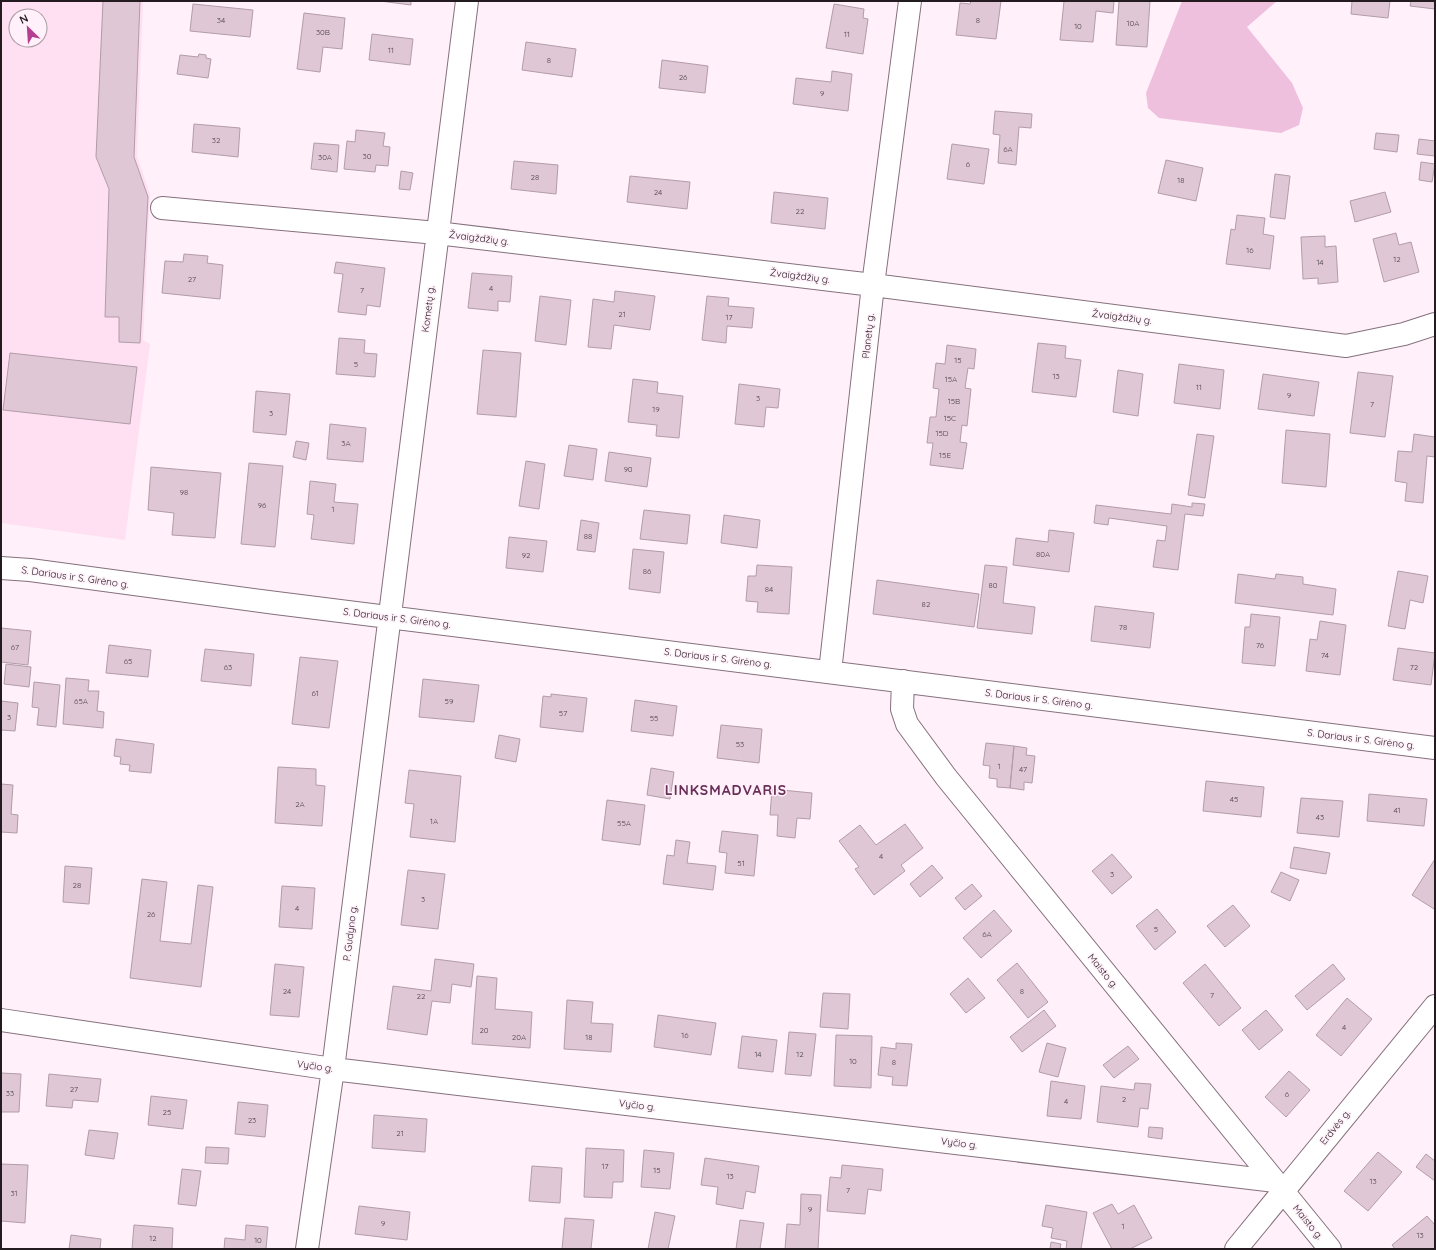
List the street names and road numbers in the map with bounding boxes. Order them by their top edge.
street label: Žvaigždžių g. [448,228,510,248]
street label: Žvaigždžių g. [769,266,831,286]
street label: Kometų g. [419,285,437,333]
street label: Žvaigždžių g. [1091,307,1153,327]
street label: Planetų g. [859,312,877,359]
street label: S. Dariaus ir S. Girėno g. [20,563,130,591]
street label: S. Dariaus ir S. Girėno g. [342,605,452,631]
street label: S. Dariaus ir S. Girėno g. [663,645,773,671]
street label: S. Dariaus ir S. Girėno g. [984,686,1094,712]
street label: S. Dariaus ir S. Girėno g. [1306,726,1416,752]
street label: P. Gudyno g. [340,904,360,962]
street label: Maisto g. [1085,951,1121,991]
street label: Vyčio g. [296,1057,334,1075]
street label: Vyčio g. [618,1096,656,1114]
street label: Erdvės g. [1317,1107,1353,1147]
street label: Vyčio g. [940,1134,978,1152]
street label: Maisto g. [1290,1202,1326,1242]

